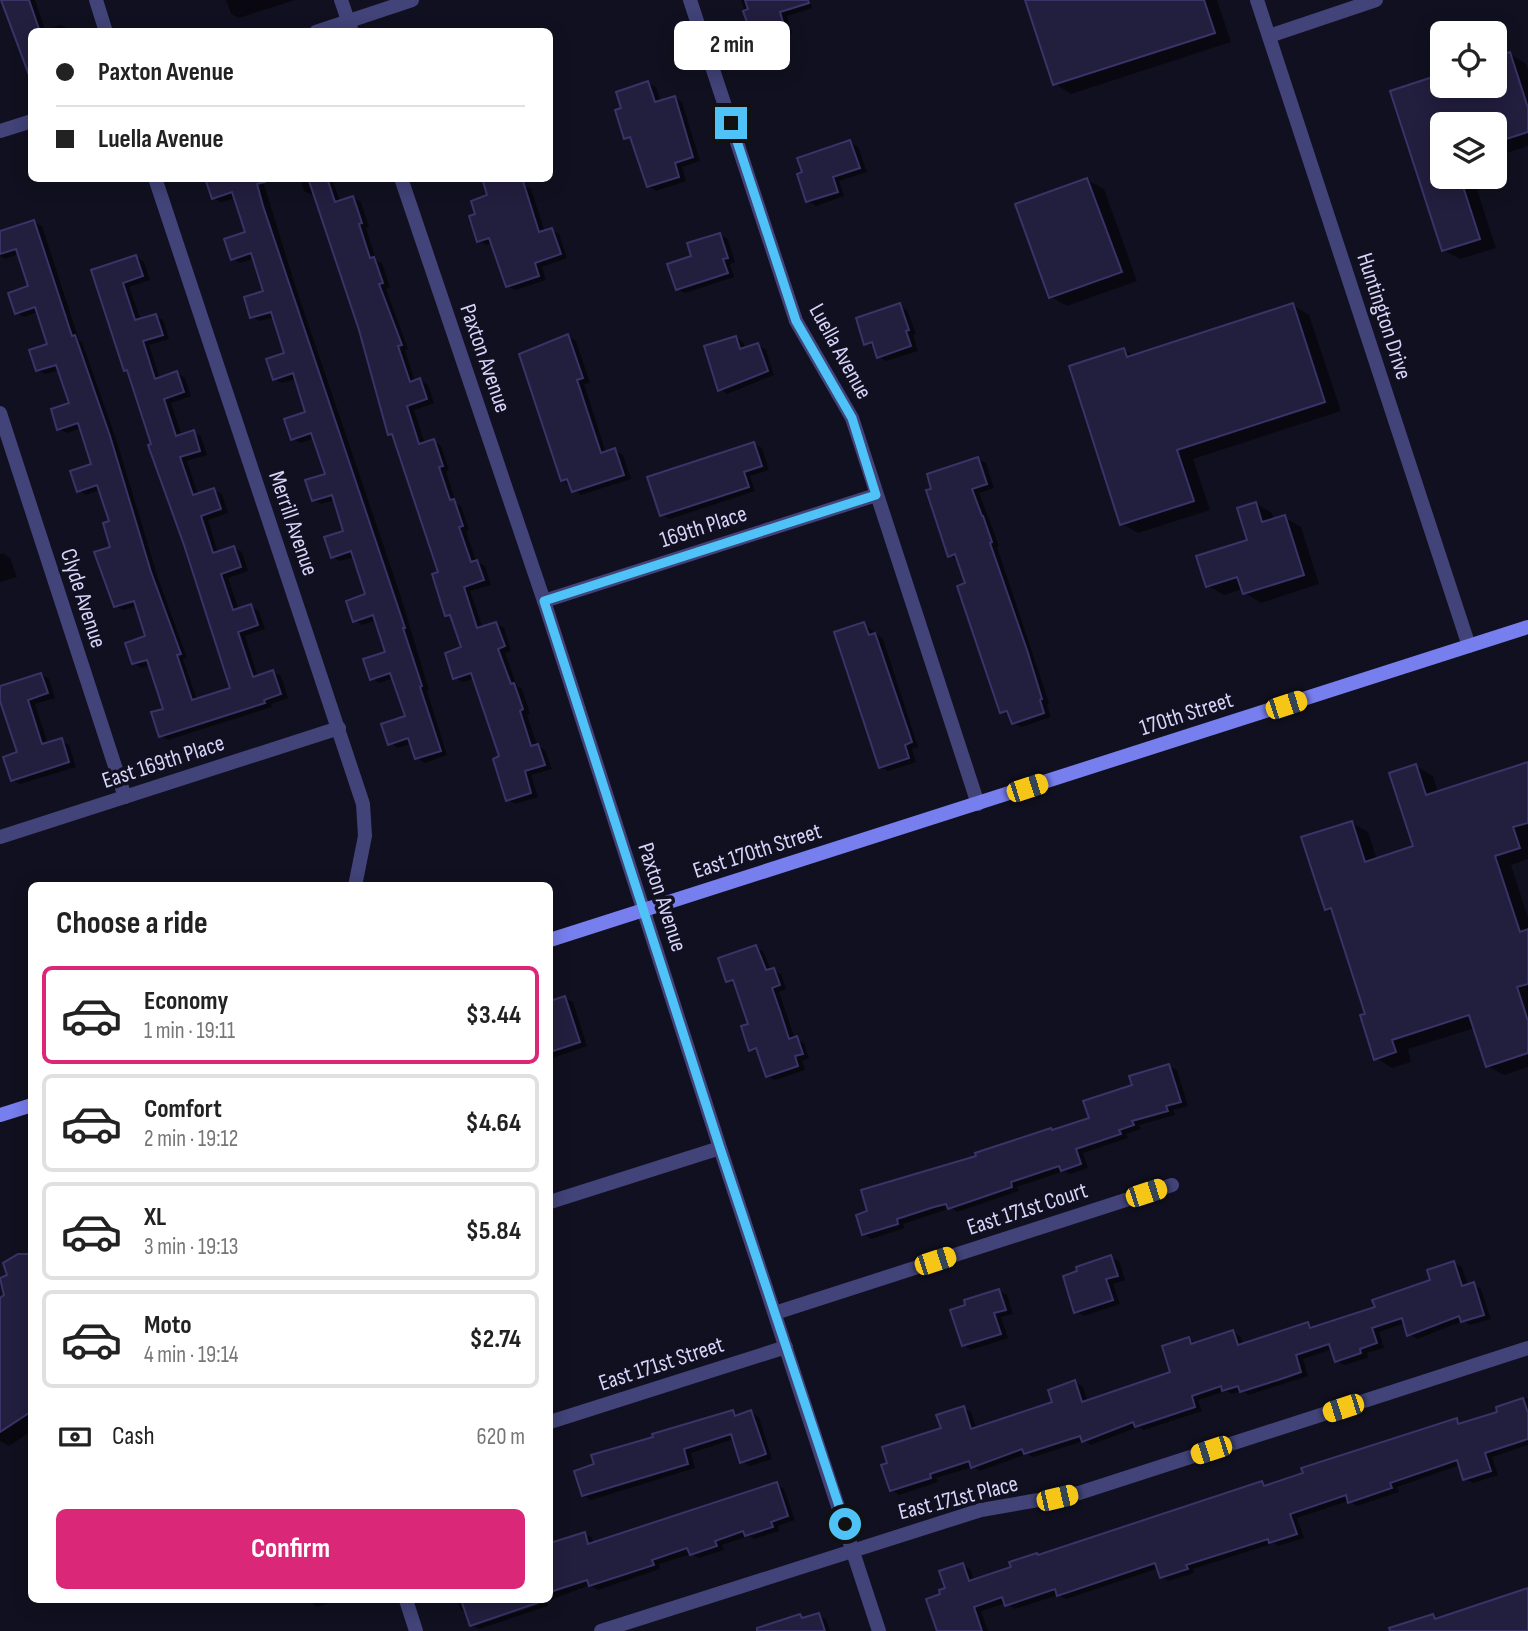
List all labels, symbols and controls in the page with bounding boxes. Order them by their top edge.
map controls [1430,21,1507,189]
button: locate [1430,21,1507,98]
callout: 2 min [673,22,789,71]
text: 2 min [710,31,754,59]
text: Paxton Avenue [98,57,234,88]
route end [715,107,747,139]
button: layers [1430,112,1507,189]
text: Luella Avenue [98,124,224,155]
street label: Huntington Drive [1350,249,1418,383]
street label: Luella Avenue [803,299,878,404]
street label: Paxton Avenue [453,300,517,416]
street label: Merrill Avenue [262,467,324,579]
street label: 169th Place [656,500,750,554]
street label: Clyde Avenue [54,545,112,652]
street label: 170th Street [1136,686,1237,742]
car [1263,689,1310,721]
street label: East 169th Place [99,729,228,795]
car [1004,772,1051,804]
street label: East 170th Street [690,817,825,885]
street label: Paxton Avenue [631,839,693,955]
text: Choose a ride [56,904,208,943]
icon: car [60,984,123,1047]
text: Economy [144,986,228,1017]
text: $3.44 [466,1000,521,1031]
text: 1 min · 19:11 [144,1017,235,1045]
icon: car [60,1092,123,1155]
text: Comfort [144,1094,222,1125]
text: $4.64 [466,1108,521,1139]
text: 2 min · 19:12 [144,1125,238,1153]
street label: East 171st Court [963,1176,1091,1242]
car [1123,1177,1170,1209]
icon: car [60,1200,123,1263]
text: XL [144,1202,166,1233]
text: $5.84 [466,1216,521,1247]
text: 3 min · 19:13 [144,1233,238,1261]
car [912,1245,959,1277]
icon: car [60,1308,123,1371]
text: Moto [144,1310,192,1341]
text: $2.74 [469,1324,521,1355]
street label: East 171st Street [595,1331,727,1397]
text: 4 min · 19:14 [144,1341,238,1369]
car [1320,1392,1367,1424]
icon: cash [56,1418,94,1456]
text: Cash [112,1421,155,1452]
text: 620 m [477,1423,525,1451]
car [1188,1434,1235,1466]
street label: East 171st Place [895,1470,1021,1526]
car [1035,1483,1080,1513]
route start [829,1508,861,1540]
button: Confirm [56,1509,525,1589]

